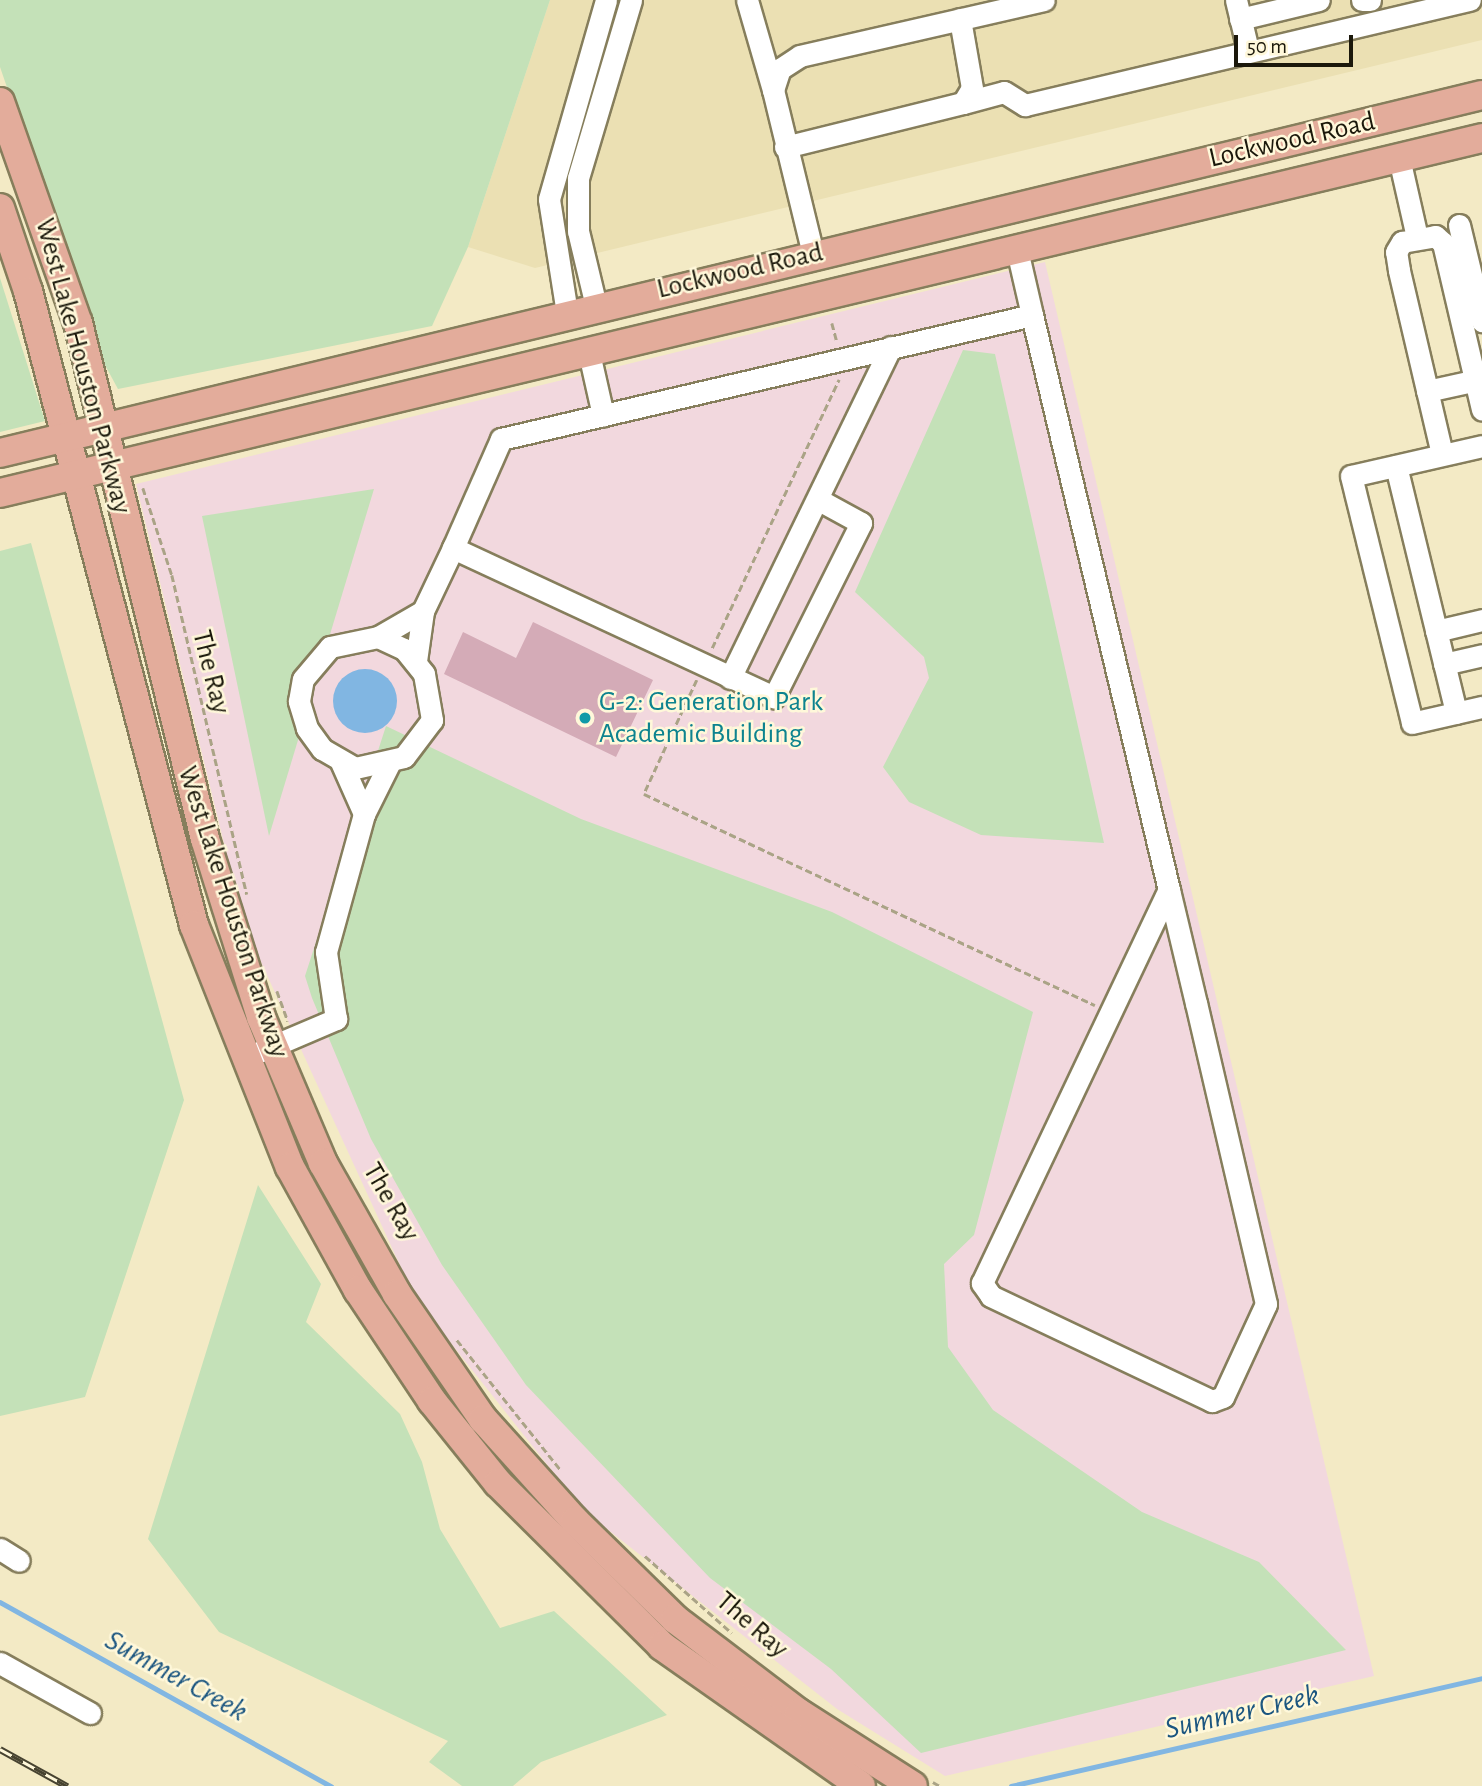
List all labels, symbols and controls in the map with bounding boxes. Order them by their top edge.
scale bar [1237,21,1356,65]
text: 50 m [1247,36,1287,57]
street label: Lockwood Road [1206,105,1378,175]
street label: West Lake Houston Parkway [27,215,139,517]
street label: Lockwood Road [654,236,826,306]
street label: The Ray [184,627,238,717]
place label: G-2: Generation Park Academic Building [599,685,823,751]
marker: G-2: Generation Park Academic Building [577,710,593,726]
street label: West Lake Houston Parkway [170,762,296,1062]
street label: The Ray [355,1157,427,1247]
street label: The Ray [709,1584,795,1666]
water label: Summer Creek [99,1622,253,1730]
water label: Summer Creek [1162,1677,1322,1747]

